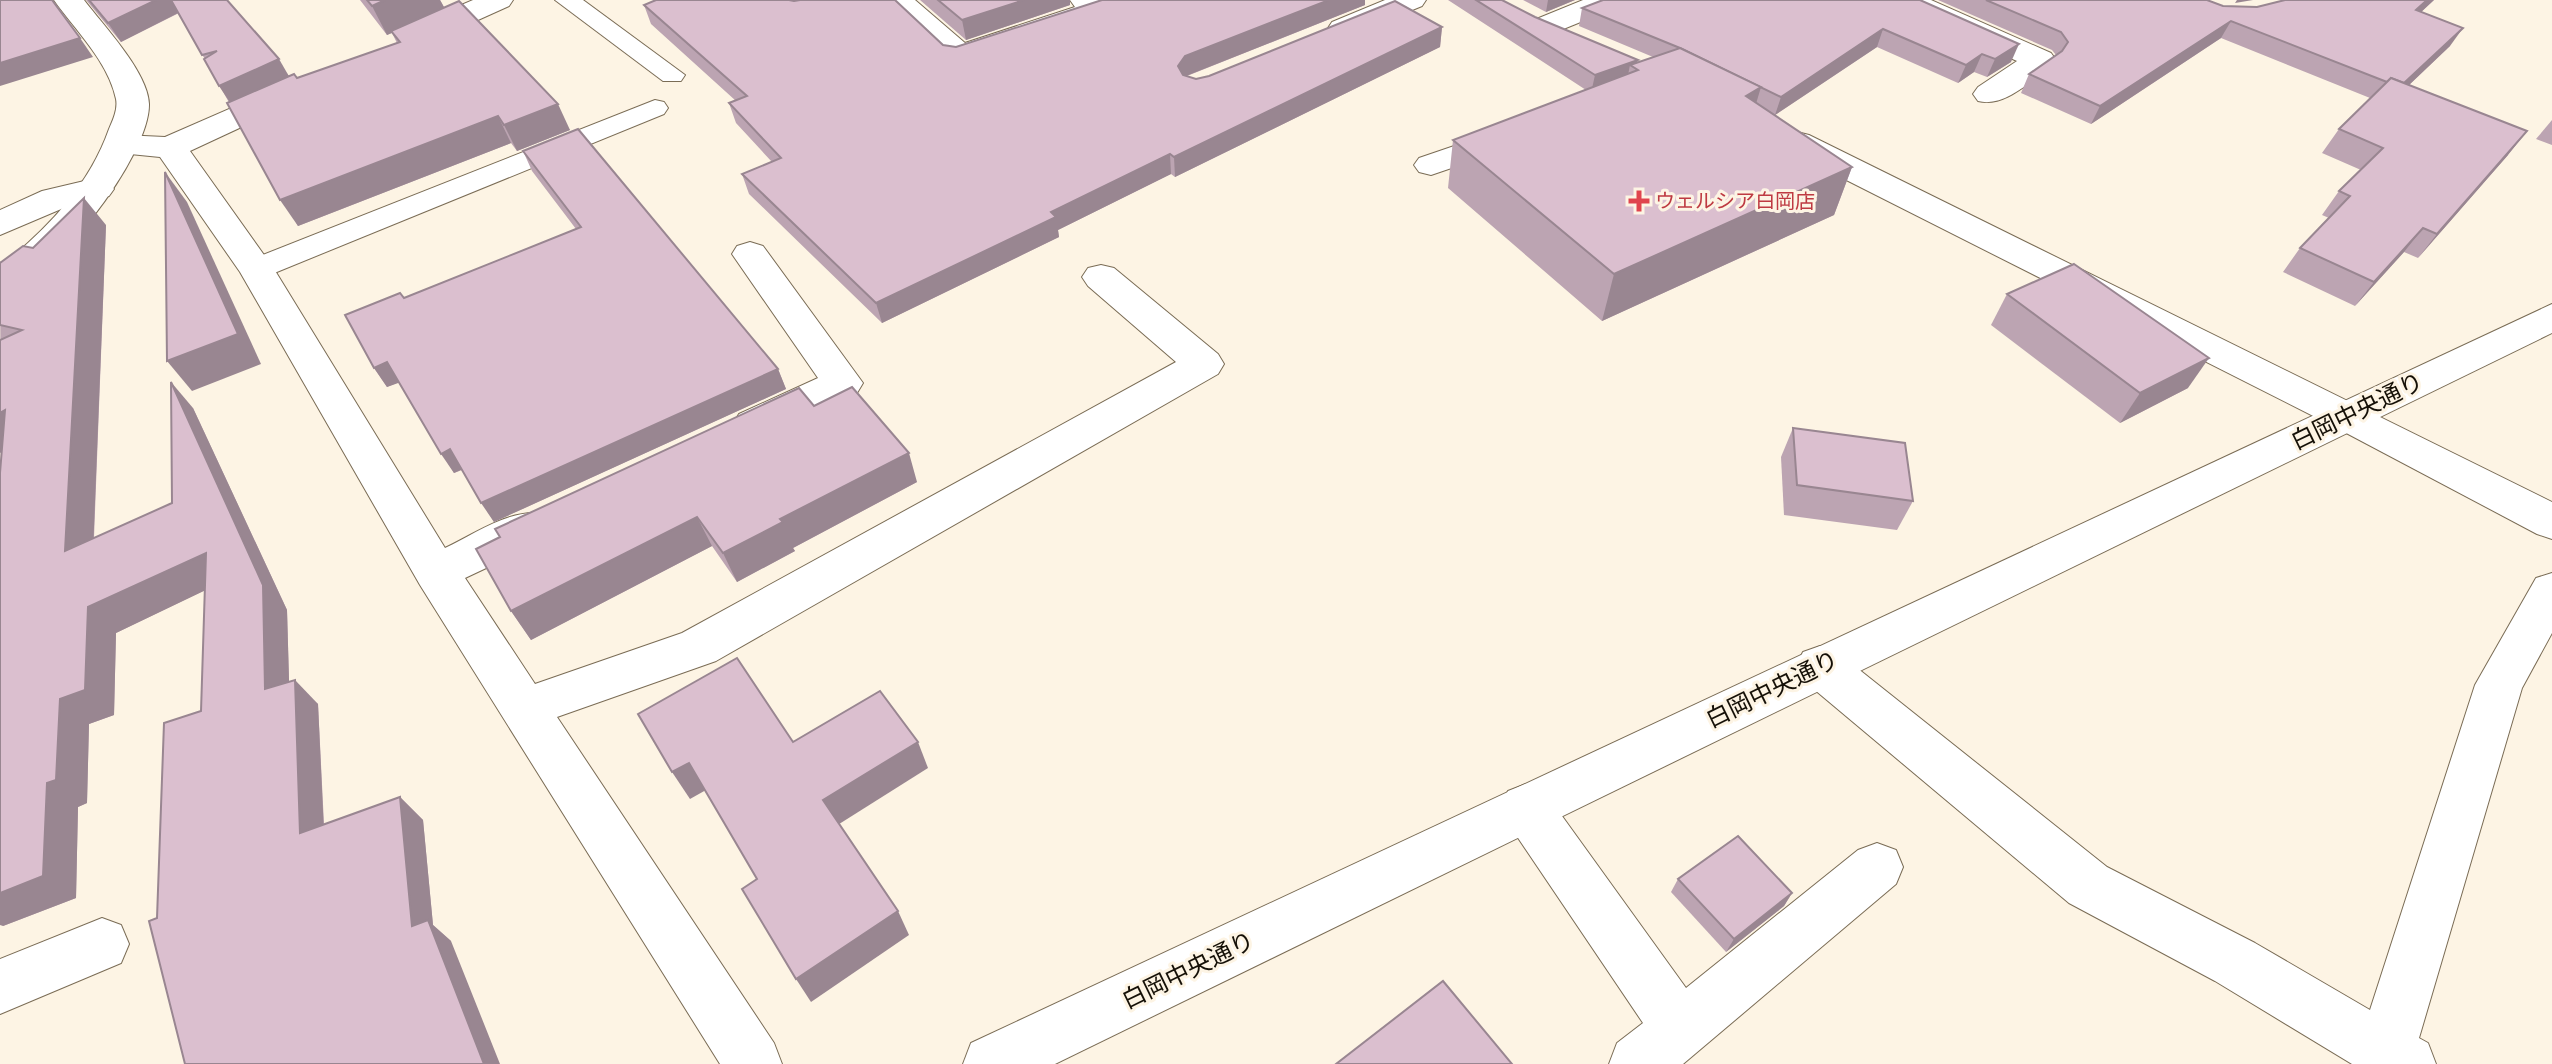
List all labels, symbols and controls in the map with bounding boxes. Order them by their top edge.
place label: ウェルシア白岡店 [1655,188,1815,214]
marker: ウェルシア白岡店 [1630,192,1648,210]
street label: 白岡中央通り [2285,366,2429,456]
street label: 白岡中央通り [1700,644,1844,734]
street label: 白岡中央通り [1116,925,1260,1015]

